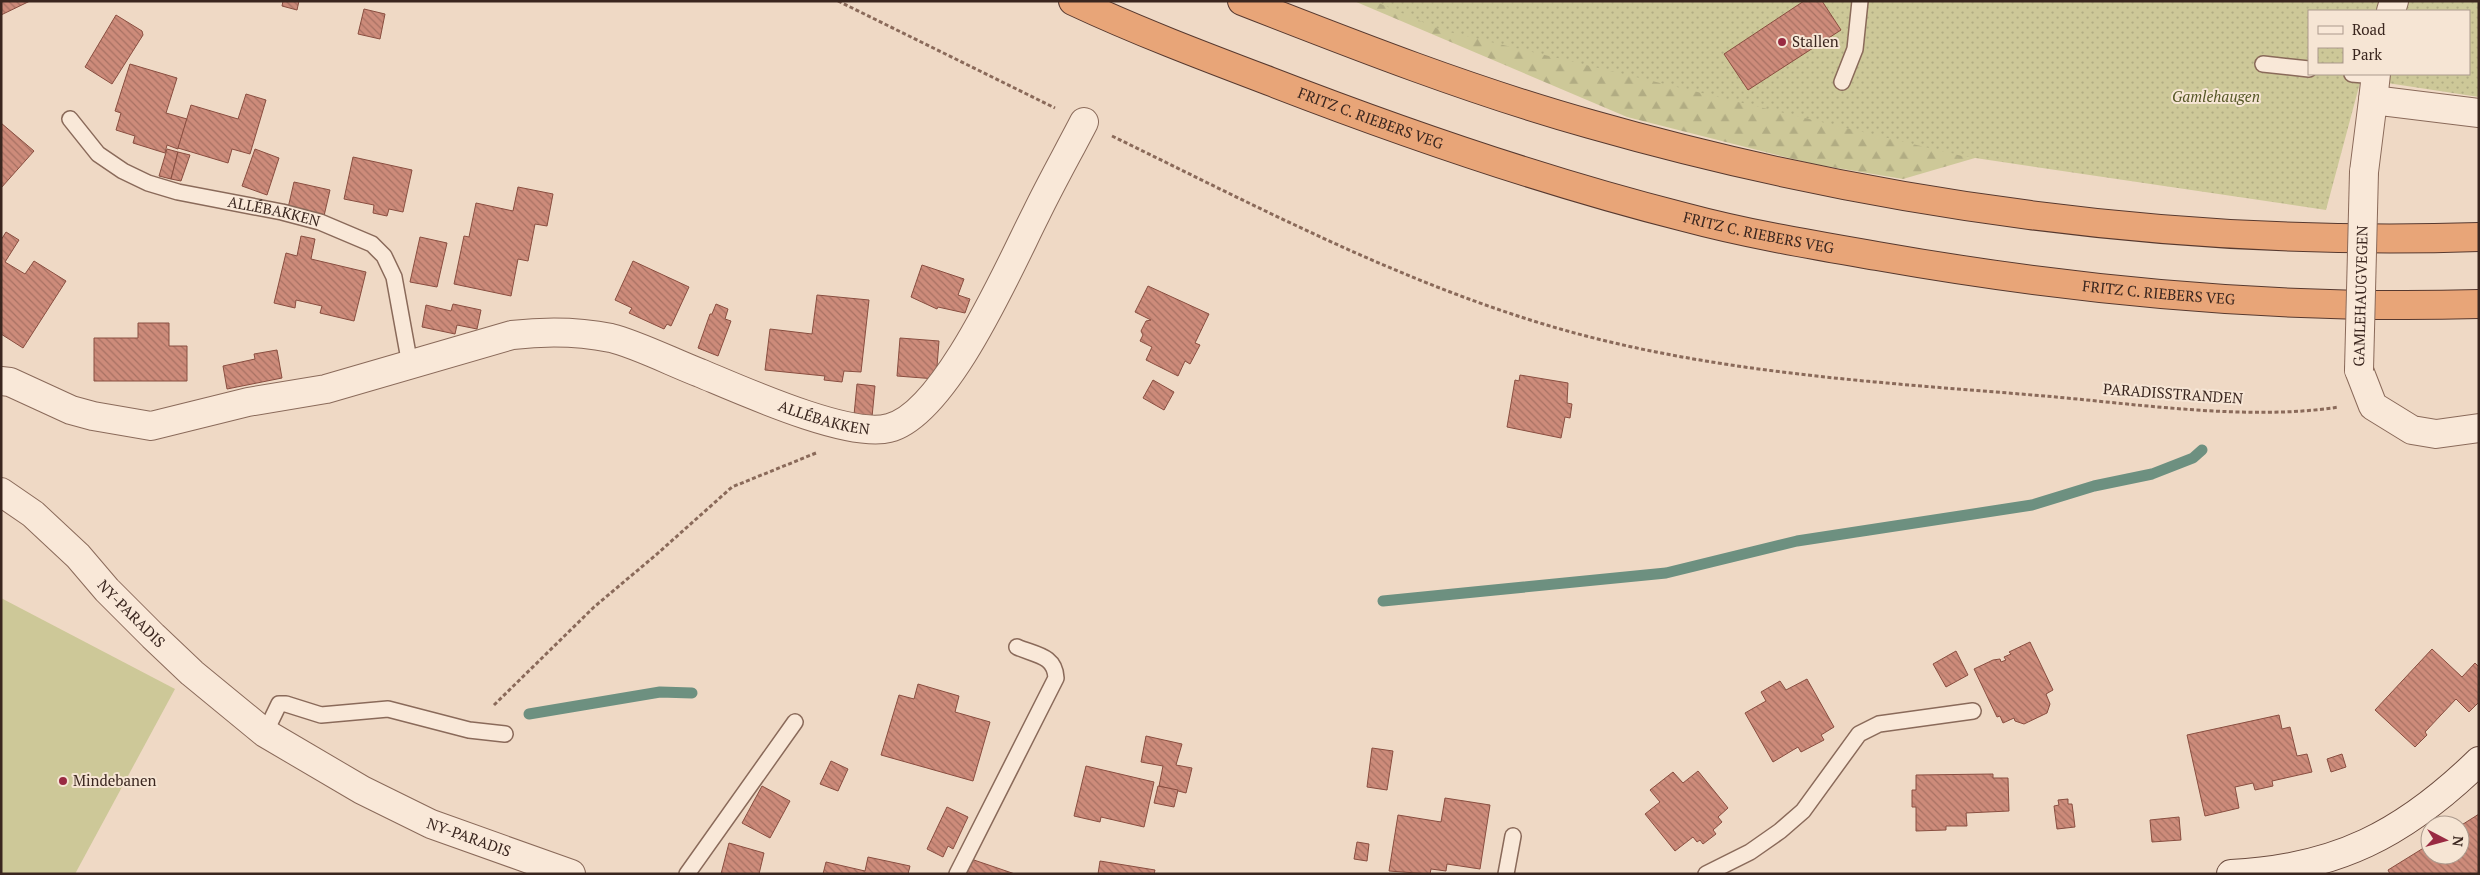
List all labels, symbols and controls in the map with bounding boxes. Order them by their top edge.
legend [2308,10,2470,75]
text: Road [2352,19,2385,39]
place label: Stallen [1792,31,1839,51]
marker: Stallen [1776,36,1788,48]
text: Park [2352,44,2382,64]
street label: FRITZ C. RIEBERS VEG [1295,82,1447,153]
park label: Gamlehaugen [2172,86,2260,106]
street label: ALLÉBAKKEN [226,191,323,231]
street label: FRITZ C. RIEBERS VEG [1681,206,1836,258]
street label: GAMLEHAUGVEGEN [2348,225,2372,367]
street label: FRITZ C. RIEBERS VEG [2081,275,2237,309]
street label: PARADISSTRANDEN [2102,378,2244,408]
street label: ALLÉBAKKEN [776,395,871,438]
street label: NY-PARADIS [94,575,170,651]
place label: Mindebanen [73,770,157,790]
marker: Mindebanen [57,775,69,787]
street label: NY-PARADIS [424,812,514,861]
north arrow [2420,815,2470,865]
text: N [2448,835,2468,848]

